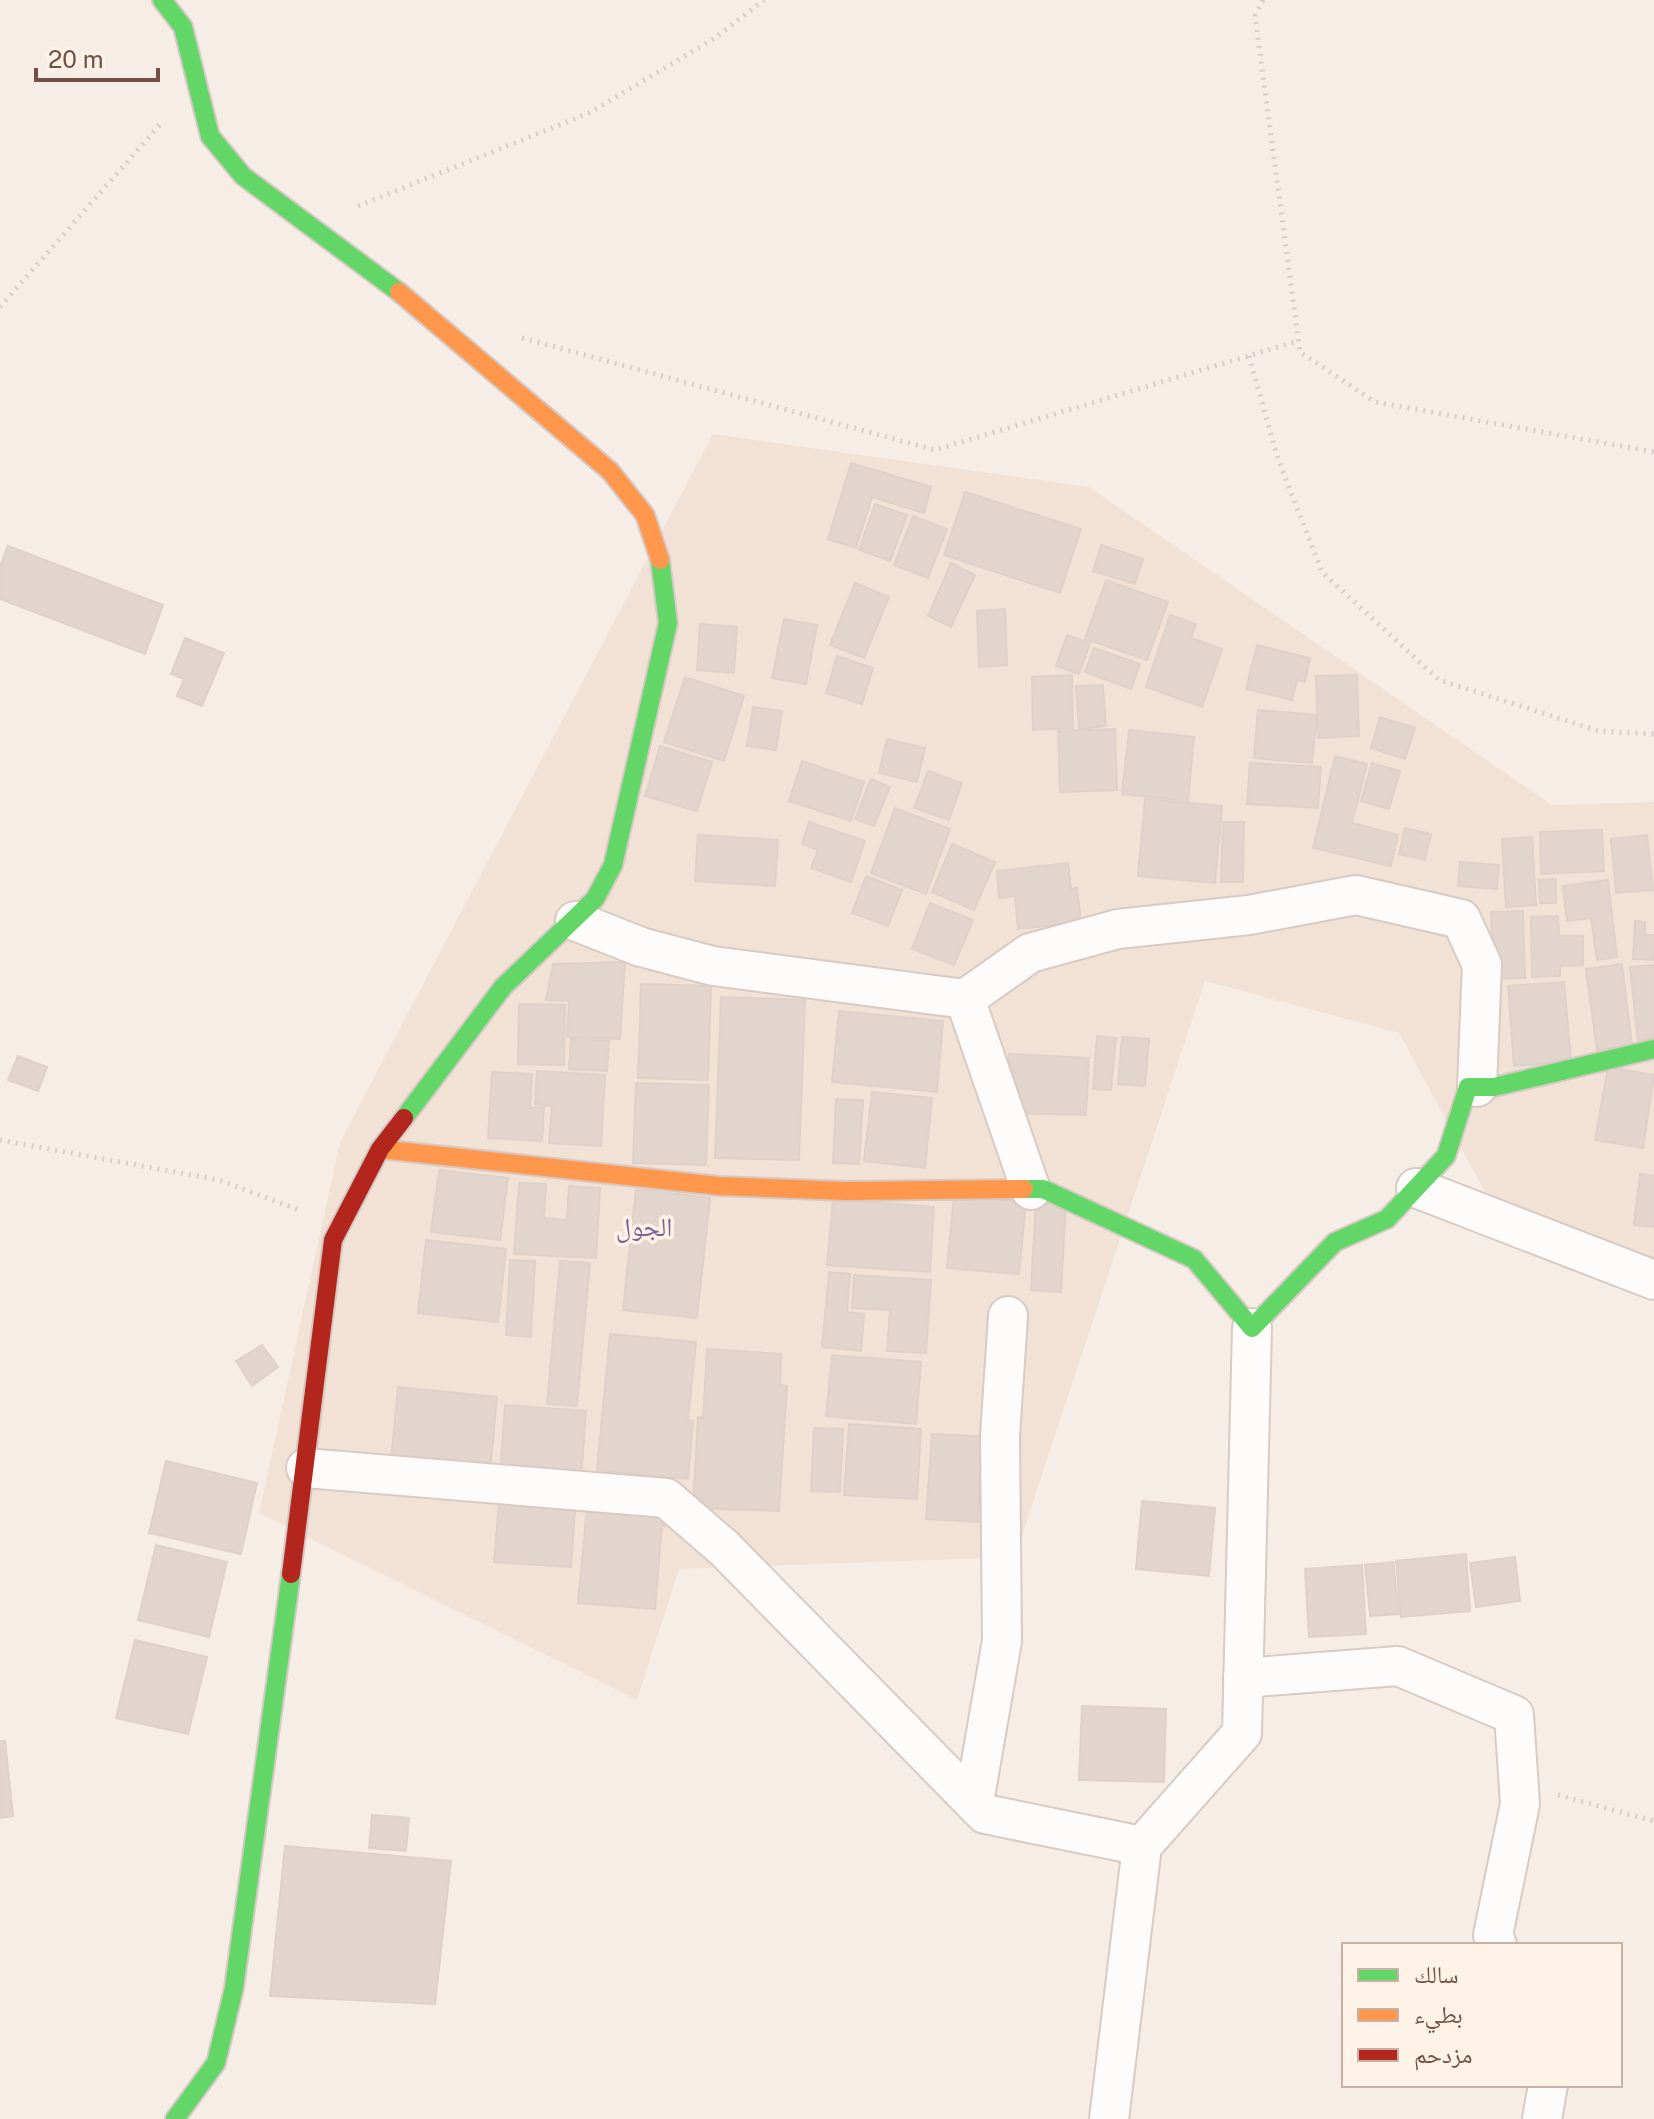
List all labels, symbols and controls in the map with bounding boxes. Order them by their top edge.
scale bar [36,32,158,82]
text: 20 m [48,45,104,73]
district label: الجول [616,1211,672,1243]
legend [1342,1943,1622,2087]
text: سالك [1414,1960,1459,1988]
text: بطيء [1414,2000,1463,2034]
text: مزدحم [1414,2040,1473,2071]

